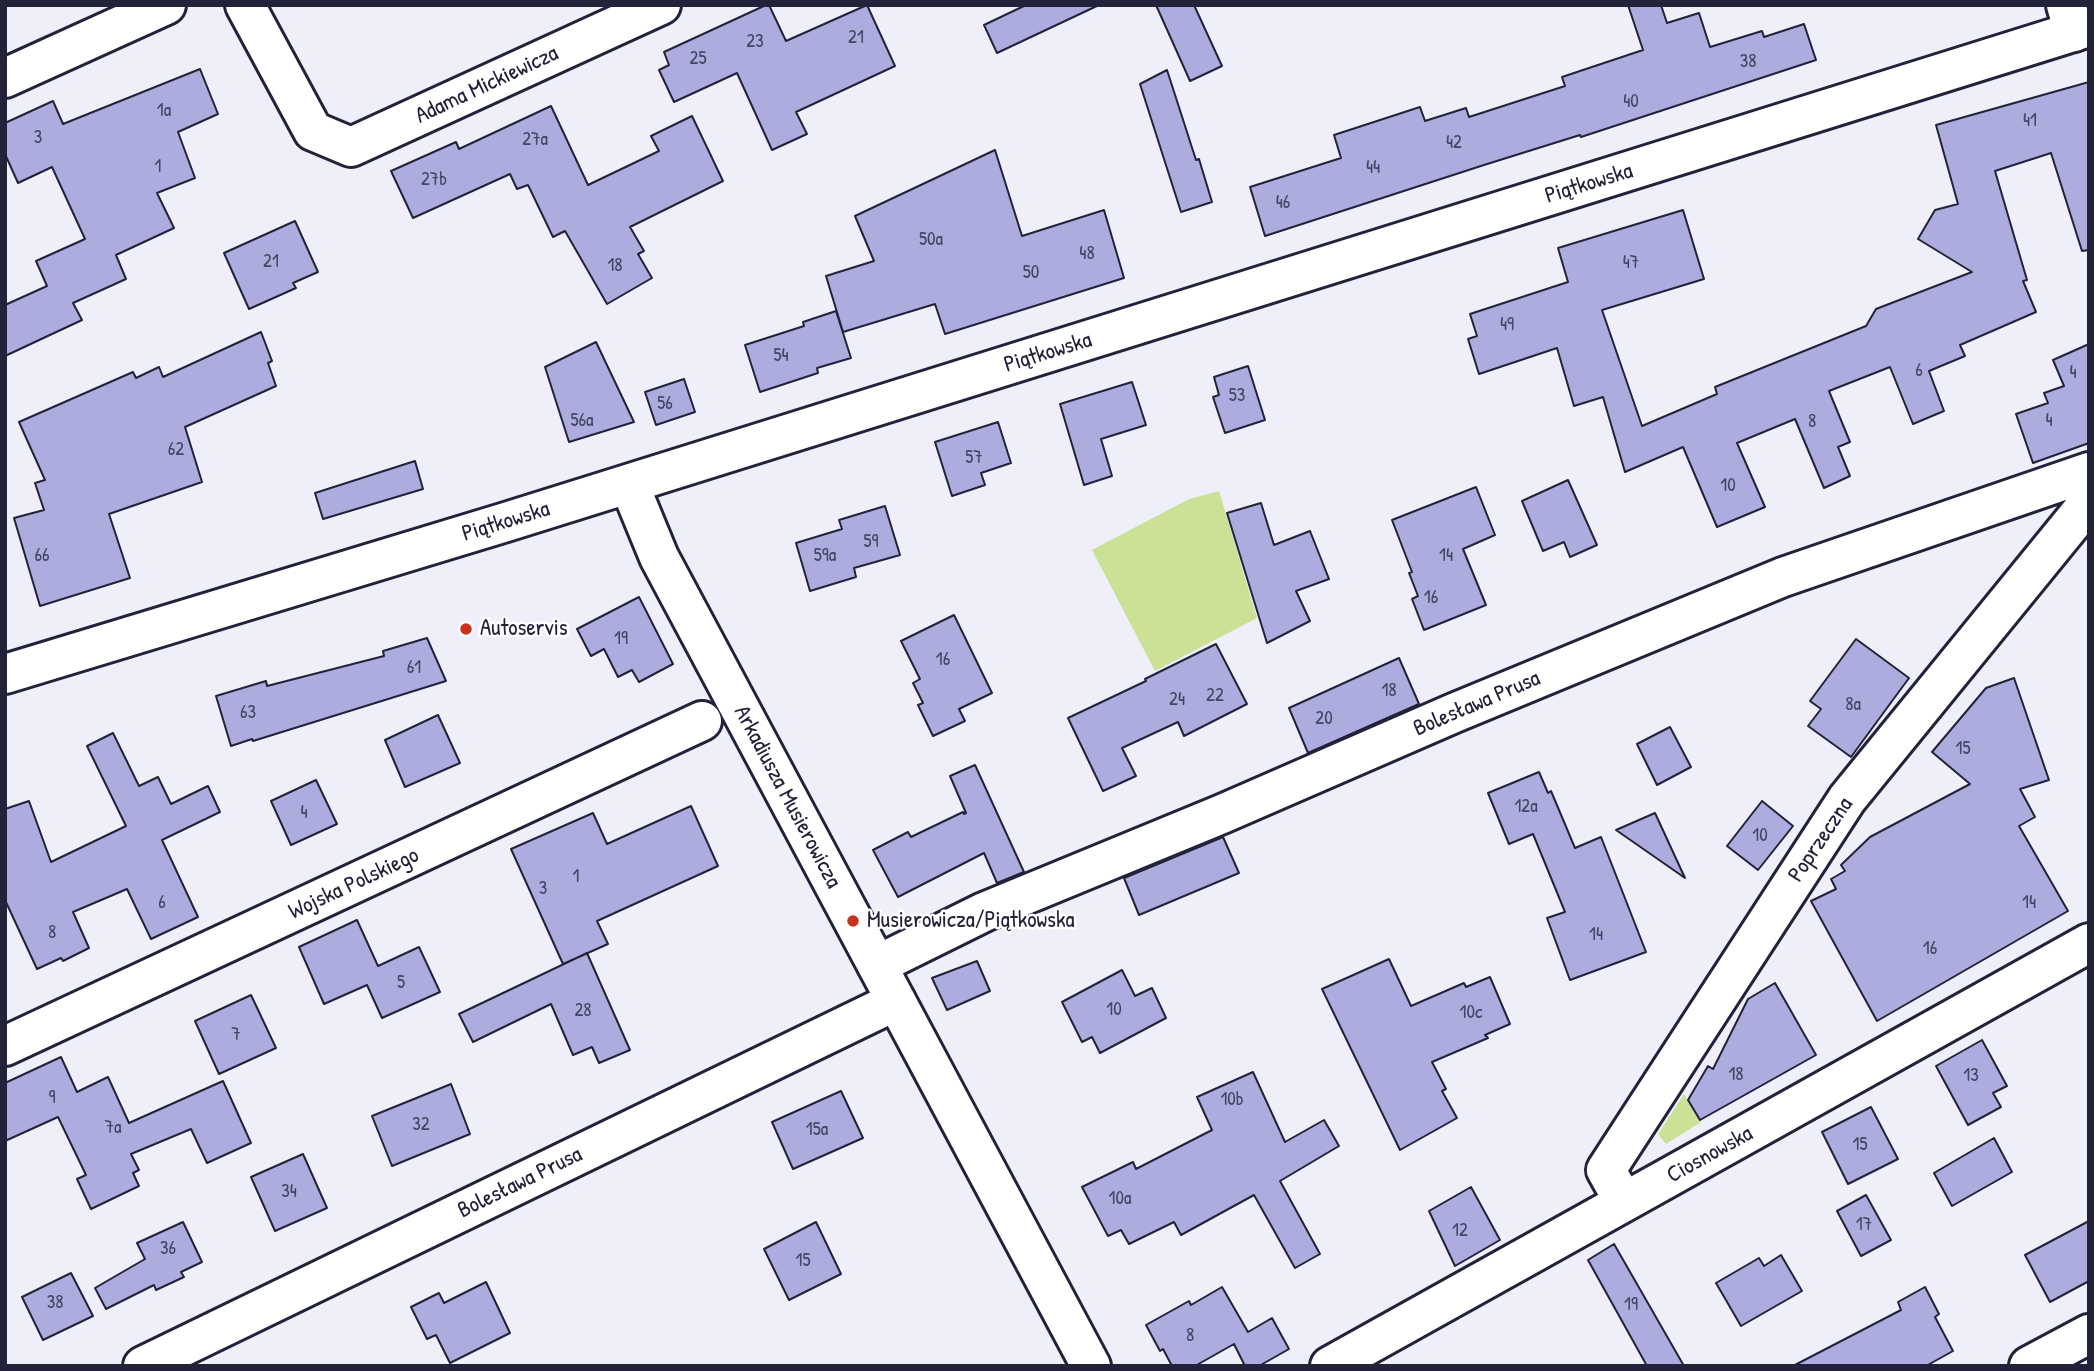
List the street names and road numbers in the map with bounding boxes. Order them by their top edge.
street label: Adama Mickiewicza [411,40,563,130]
street label: Piątkowska [1542,158,1636,210]
street label: Piątkowska [1001,327,1095,379]
street label: Piątkowska [459,496,553,548]
street label: Bolesława Prusa [1410,665,1544,743]
street label: Arkadiusza Musierowicza [727,701,847,893]
street label: Poprzeczna [1783,792,1859,888]
street label: Wojska Polskiego [285,842,423,926]
street label: Ciosnowska [1662,1120,1758,1190]
street label: Bolesława Prusa [453,1141,587,1225]

